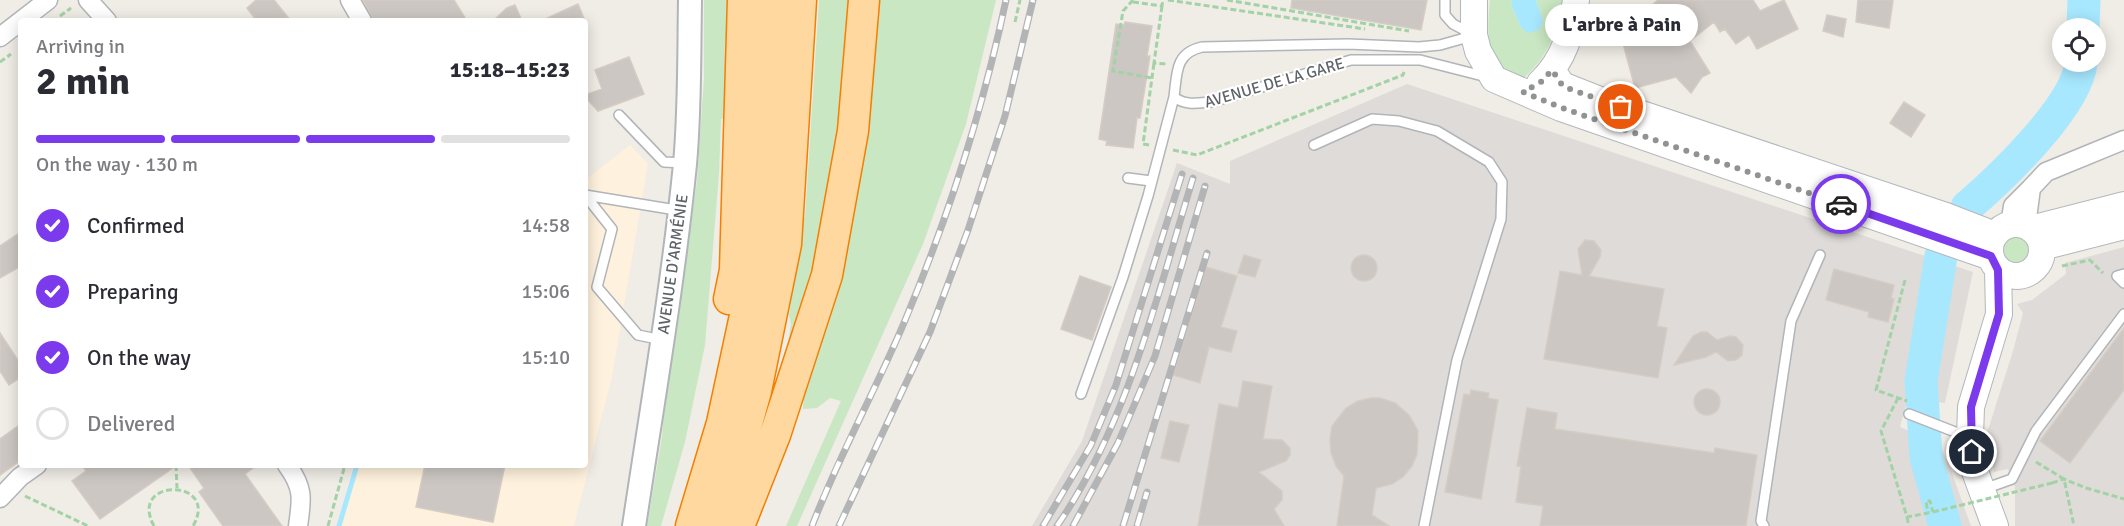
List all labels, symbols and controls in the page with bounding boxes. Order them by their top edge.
callout: L'arbre à Pain [1544,5,1698,47]
text: L'arbre à Pain [1562,12,1681,37]
map controls [2052,18,2106,72]
button: locate [2052,18,2106,72]
text: Arriving in [36,34,125,59]
street label: AVENUE DE LA GARE [1202,53,1347,112]
text: 15:18–15:23 [450,56,570,83]
text: 2 min [36,57,130,105]
pin [1595,81,1646,132]
icon: bag [1604,90,1637,123]
text: On the way · 130 m [36,152,198,177]
courier [1811,174,1871,234]
icon: car [1825,188,1858,221]
street label: AVENUE D'ARMÉNIE [653,193,693,335]
icon: check [36,209,69,242]
text: Confirmed [87,212,185,239]
text: 14:58 [521,213,570,238]
icon: check [36,275,69,308]
text: Preparing [87,278,179,305]
text: 15:06 [521,279,570,304]
icon: check [36,341,69,374]
text: On the way [87,344,191,371]
text: 15:10 [521,345,570,370]
text: Delivered [87,410,175,437]
pin [1946,426,1997,477]
icon: home [1955,435,1988,468]

